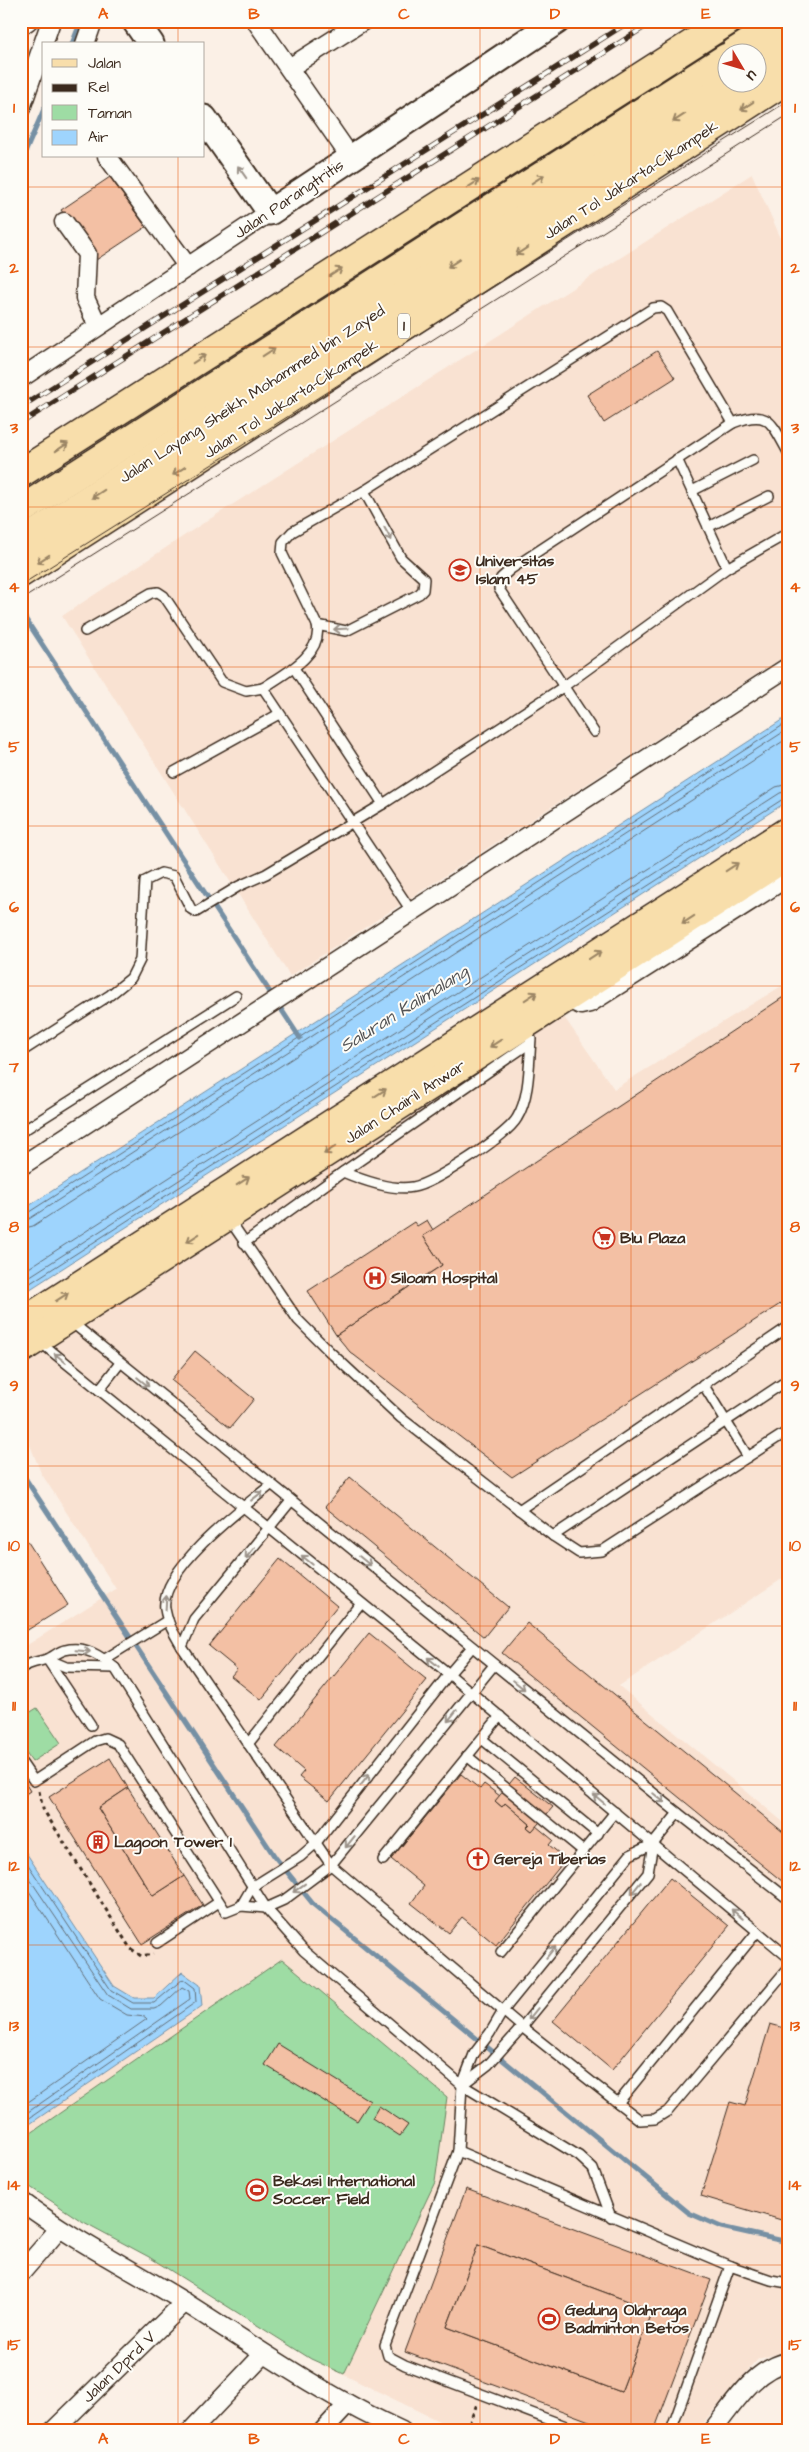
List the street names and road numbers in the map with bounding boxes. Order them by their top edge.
street label: Jalan Tol Jakarta–Cikampek [539,115,723,245]
street label: Jalan Parangtritis [230,154,349,245]
street label: Jalan Layang Sheikh Mohammed bin Zayed [115,300,390,489]
road number: 1 [398,314,410,338]
street label: Jalan Tol Jakarta–Cikampek [199,334,383,464]
street label: Jalan Chairil Anwar [340,1055,470,1149]
street label: Jalan Dprd V [77,2326,161,2408]

